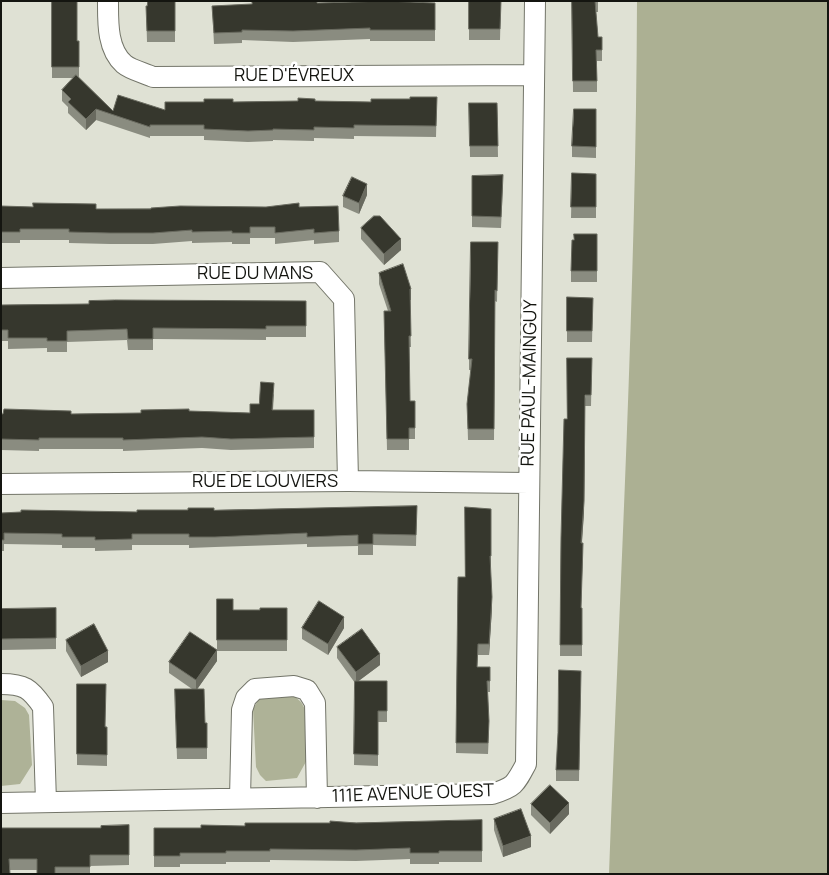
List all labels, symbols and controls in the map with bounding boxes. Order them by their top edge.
street label: RUE D'ÉVREUX [234,65,354,87]
street label: RUE DU MANS [197,263,313,285]
street label: RUE PAUL-MAINGUY [518,300,542,466]
street label: RUE DE LOUVIERS [192,471,338,493]
street label: 111E AVENUE OUEST [332,780,494,808]

